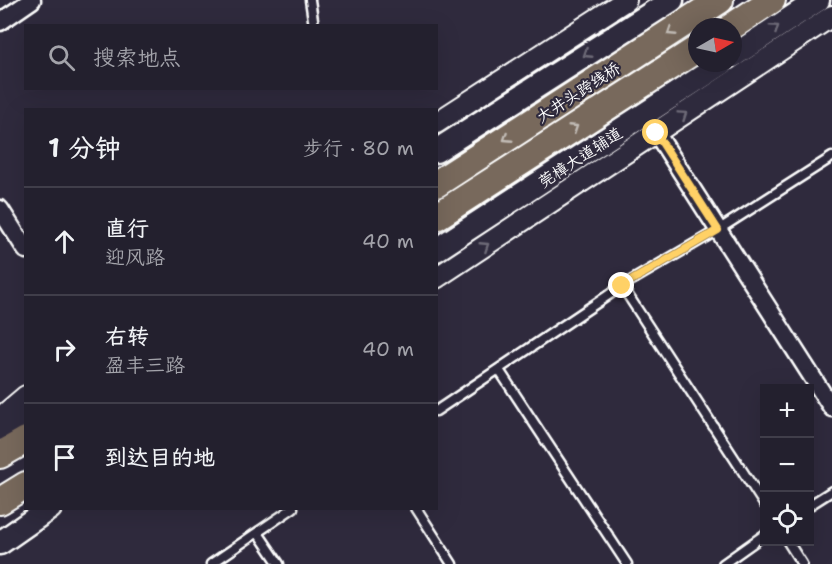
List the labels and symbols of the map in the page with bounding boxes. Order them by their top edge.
north arrow [688,18,742,72]
one-way arrow [769,24,780,35]
one-way arrow [666,25,677,36]
one-way arrow [583,47,593,59]
street label: 大井头跨线桥 [532,57,624,127]
one-way arrow [677,111,688,122]
route start [642,119,668,145]
street label: 莞樟大道辅道 [534,122,626,192]
one-way arrow [568,124,578,136]
one-way arrow [503,131,514,142]
one-way arrow [479,242,490,253]
route end [608,272,634,298]

